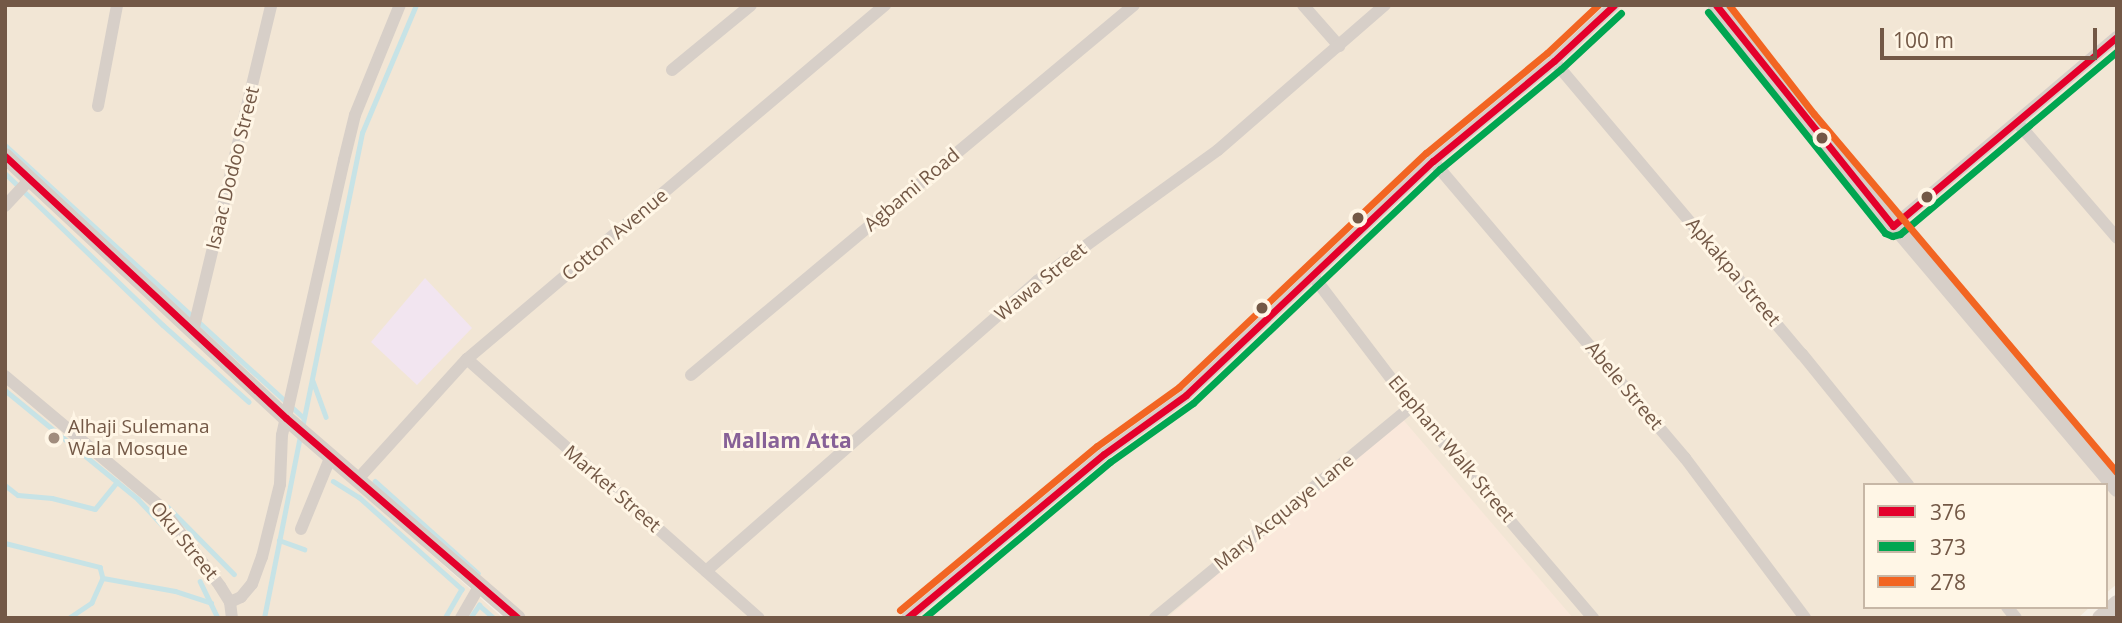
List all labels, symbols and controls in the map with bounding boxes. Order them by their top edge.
scale bar [1884,14,2101,58]
text: 100 m [1893,26,1954,54]
street label: Isaac Dodoo Street [202,84,264,252]
unlabelled marker [1815,131,1829,145]
street label: Agbami Road [860,144,964,236]
street label: Cotton Avenue [557,184,673,286]
unlabelled marker [1920,190,1934,204]
unlabelled marker [1351,211,1365,225]
street label: Apkakpa Street [1681,213,1785,331]
street label: Wawa Street [991,238,1091,326]
unlabelled marker [1255,301,1269,315]
street label: Abele Street [1581,337,1667,435]
street label: Elephant Walk Street [1383,371,1519,527]
place label: Alhaji Sulemana Wala Mosque [68,416,209,460]
district label: Mallam Atta [722,427,852,453]
marker: Alhaji Sulemana Wala Mosque [46,430,62,446]
street label: Market Street [559,441,665,537]
street label: Mary Acquaye Lane [1210,449,1358,575]
legend [1863,483,2108,609]
street label: Oku Street [145,497,223,585]
text: 376 [1930,498,1966,526]
text: 373 [1930,533,1966,561]
text: 278 [1930,568,1966,596]

